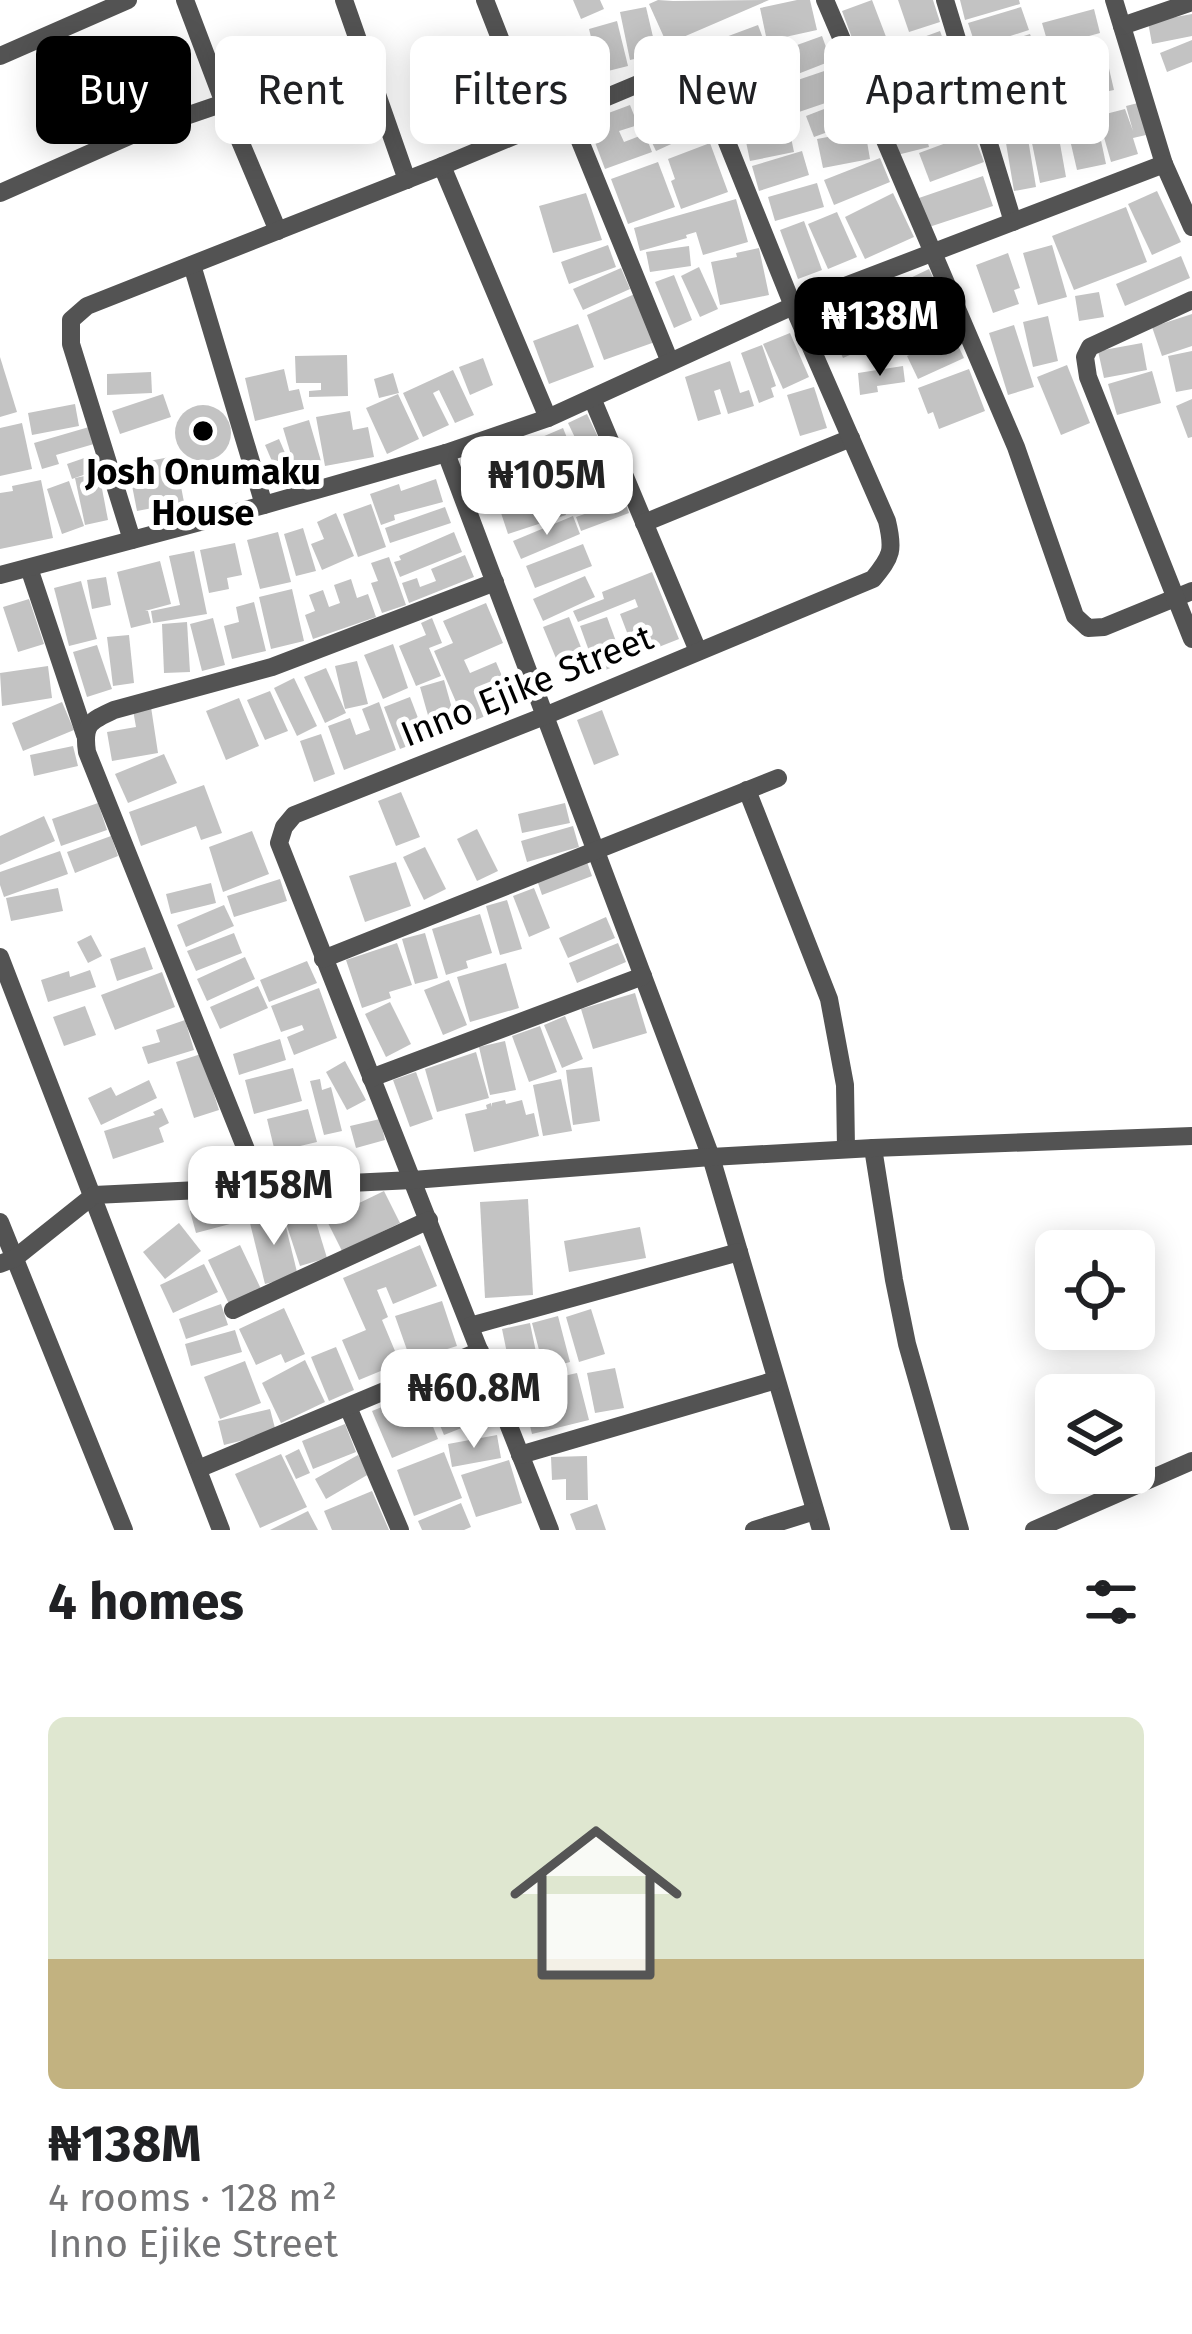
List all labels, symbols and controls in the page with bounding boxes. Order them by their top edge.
chip: Buy [36,36,191,144]
chip: Rent [215,36,386,144]
chip: Filters [410,36,610,144]
chip: New [634,36,800,144]
chip: Apartment [824,36,1109,144]
pin: ₦138M [796,277,964,379]
text: ₦138M [821,293,939,339]
marker: Josh Onumaku House [190,418,216,444]
pin: ₦105M [463,436,631,538]
place label: Josh Onumaku House [84,450,321,535]
text: ₦105M [488,452,606,498]
street label: Inno Ejike Street [395,615,659,757]
pin: ₦158M [190,1146,358,1248]
text: ₦158M [215,1162,333,1208]
map controls [1035,1230,1155,1494]
button: locate [1035,1230,1155,1350]
pin: ₦60.8M [376,1349,572,1451]
text: ₦60.8M [407,1365,541,1411]
button: layers [1035,1374,1155,1494]
icon: filters [1078,1569,1144,1635]
text: 4 homes [48,1571,244,1633]
icon: home [488,1795,704,2011]
text: ₦138M [48,2113,201,2175]
text: 4 rooms · 128 m² [48,2175,337,2221]
text: Inno Ejike Street [48,2221,338,2267]

